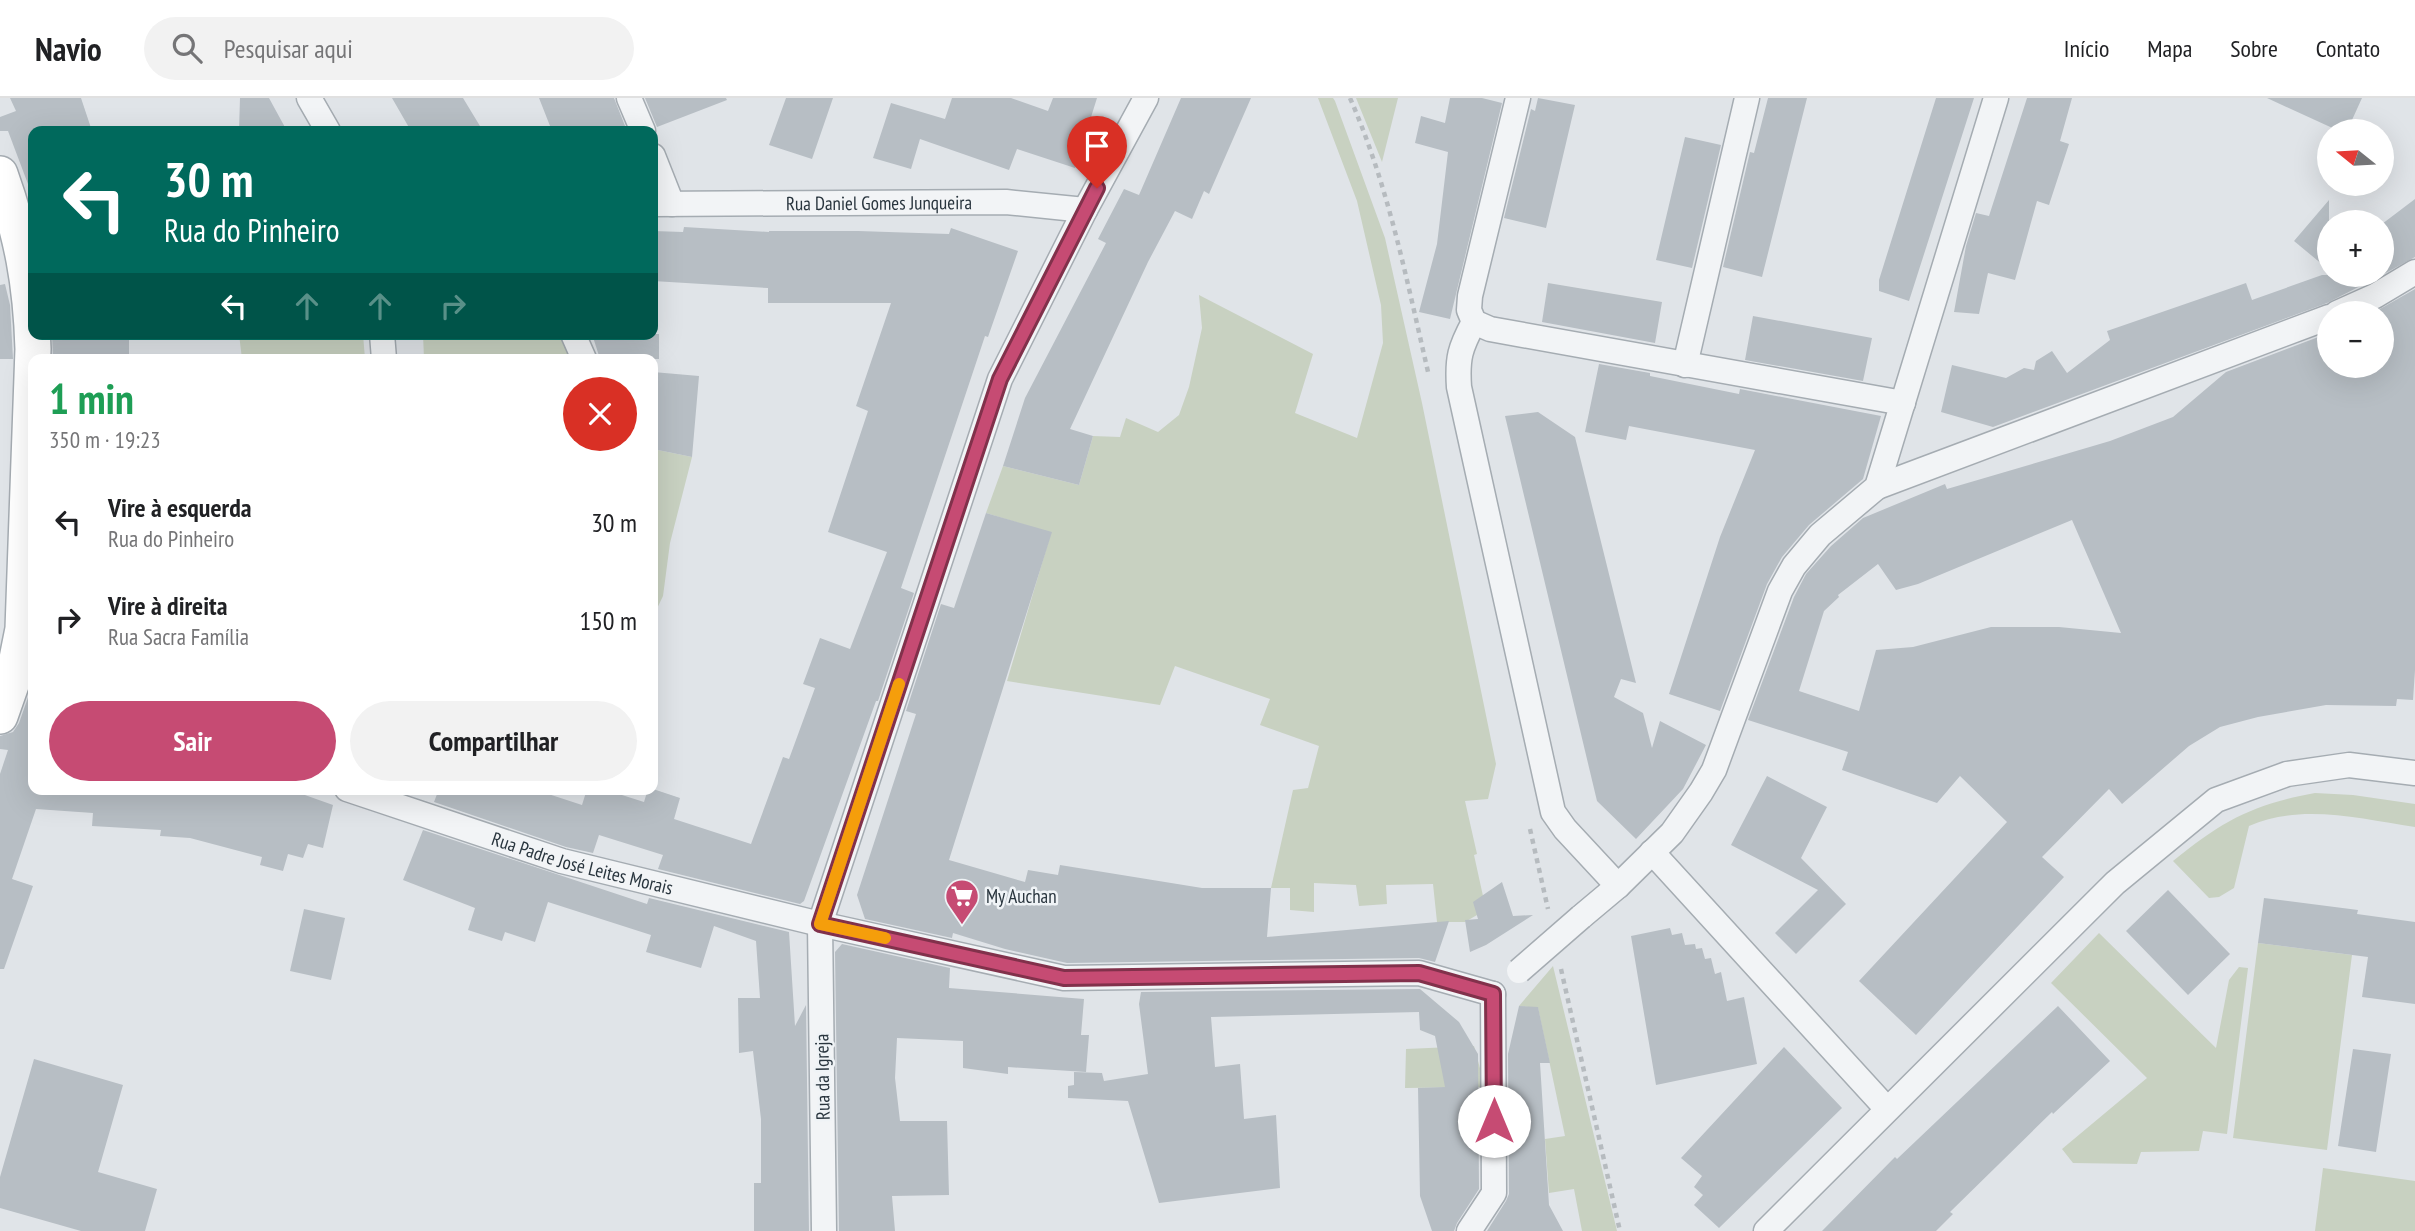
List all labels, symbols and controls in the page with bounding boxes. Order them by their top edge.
search box [144,17,634,80]
text: Navio [35,27,102,70]
icon: search [168,29,206,67]
text: Pesquisar aqui [224,32,353,65]
text: Início [2064,33,2109,64]
text: Mapa [2147,33,2192,64]
text: Sobre [2230,33,2278,64]
text: Contato [2316,33,2380,64]
pin [1067,116,1127,188]
north arrow [2317,119,2394,196]
map controls [2317,119,2394,378]
icon: arrive [1078,127,1116,165]
text: 30 m [164,147,253,211]
icon: left [49,154,140,245]
street label: Rua Daniel Gomes Junqueira [786,190,972,215]
text: Rua do Pinheiro [164,209,340,251]
button: + [2317,210,2394,287]
icon: left [215,287,253,325]
icon: ahead [288,287,326,325]
icon: ahead [361,287,399,325]
icon: right [434,287,472,325]
button: − [2317,301,2394,378]
text: 1 min [49,371,134,426]
button: close [563,377,637,451]
text: 350 m · 19:23 [49,425,161,454]
text: Vire à esquerda [108,491,251,524]
icon: left [49,503,87,541]
text: 30 m [591,506,637,539]
text: Rua do Pinheiro [108,524,234,553]
text: Vire à direita [108,589,227,622]
icon: right [49,601,87,639]
text: 150 m [579,604,637,637]
text: Rua Sacra Família [108,622,249,651]
button: Sair [49,701,336,781]
button: Compartilhar [350,701,637,781]
street label: Rua Padre José Leites Morais [489,826,676,900]
supermarket icon: My Auchan [943,877,981,926]
place label: My Auchan [986,884,1057,908]
street label: Rua da Igreja [809,1034,835,1120]
position arrow [1457,1084,1531,1158]

